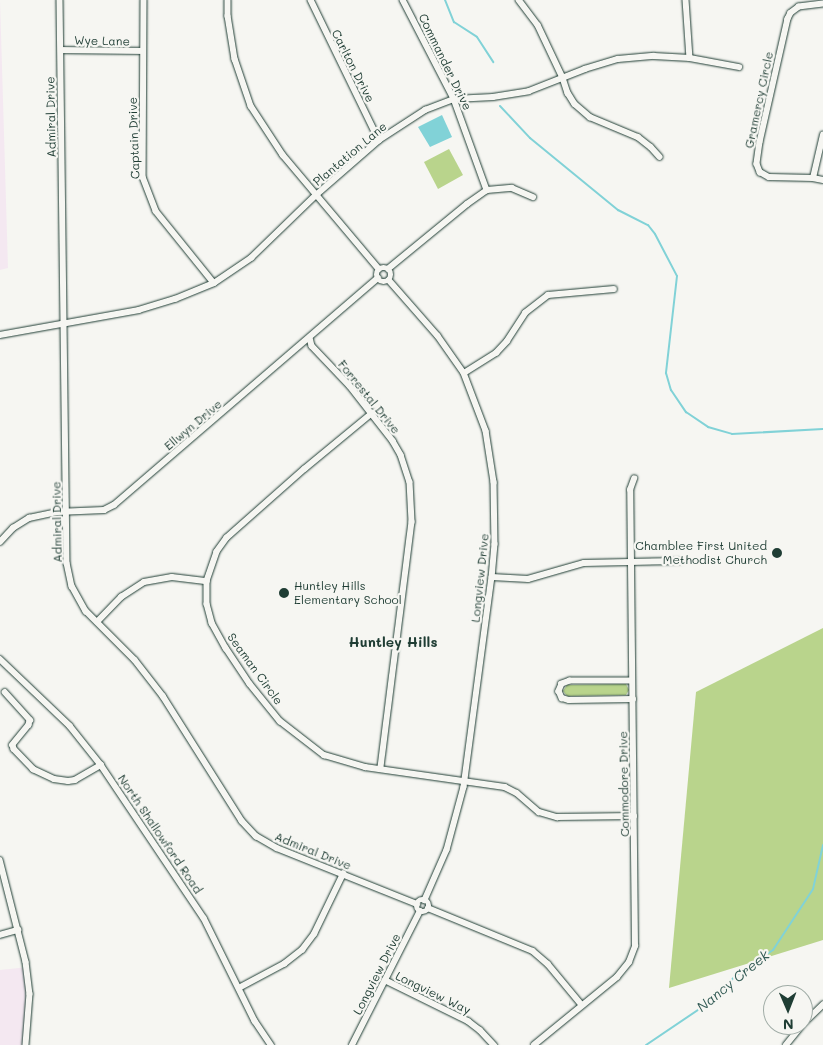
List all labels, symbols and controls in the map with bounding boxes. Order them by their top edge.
street label: Commander Drive [415,11,475,113]
street label: Carlton Drive [328,27,378,105]
street label: Wye Lane [74,33,130,49]
street label: Gramercy Circle [742,50,776,150]
street label: Admiral Drive [43,76,59,158]
street label: Captain Drive [125,97,143,179]
street label: Plantation Lane [310,119,390,189]
street label: Forrestal Drive [335,357,403,437]
street label: Ellwyn Drive [161,397,225,453]
street label: Admiral Drive [49,481,65,563]
street label: Longview Drive [468,533,492,623]
place label: Chamblee First United Methodist Church [635,539,767,567]
marker: Chamblee First United Methodist Church [771,547,783,559]
place label: Huntley Hills Elementary School [294,579,402,607]
marker: Huntley Hills Elementary School [278,587,290,599]
street label: Seaman Circle [224,630,286,708]
district label: Huntley Hills [349,634,437,650]
street label: Commodore Drive [616,731,632,837]
street label: North Shallowford Road [115,772,205,896]
street label: Admiral Drive [273,829,353,873]
street label: Longview Drive [350,931,404,1017]
water label: Nancy Creek [693,947,773,1015]
street label: Longview Way [393,969,473,1017]
north arrow [763,985,813,1035]
text: N [783,1015,794,1034]

